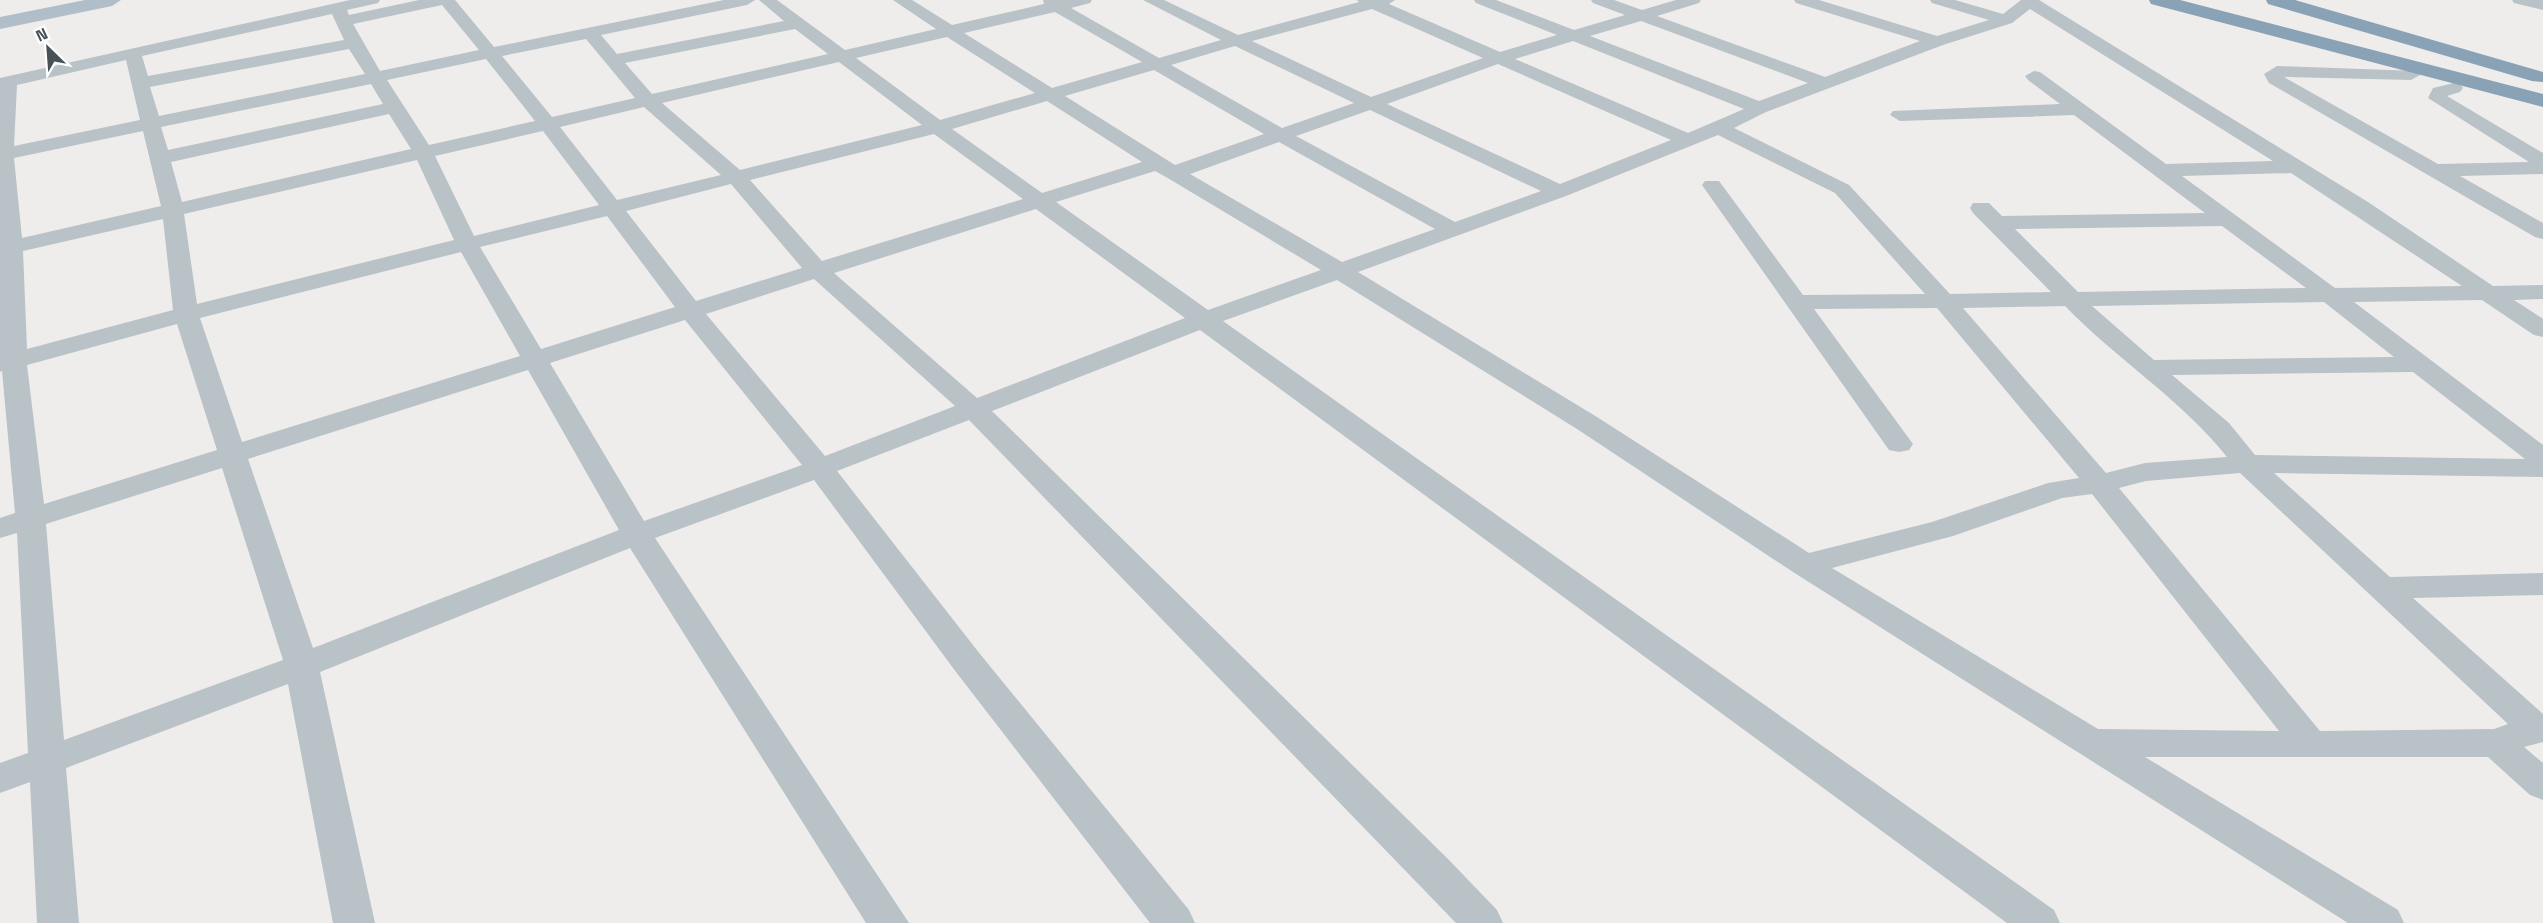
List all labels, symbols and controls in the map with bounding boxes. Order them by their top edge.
north arrow [18,18,78,78]
text: N [33,23,51,47]

